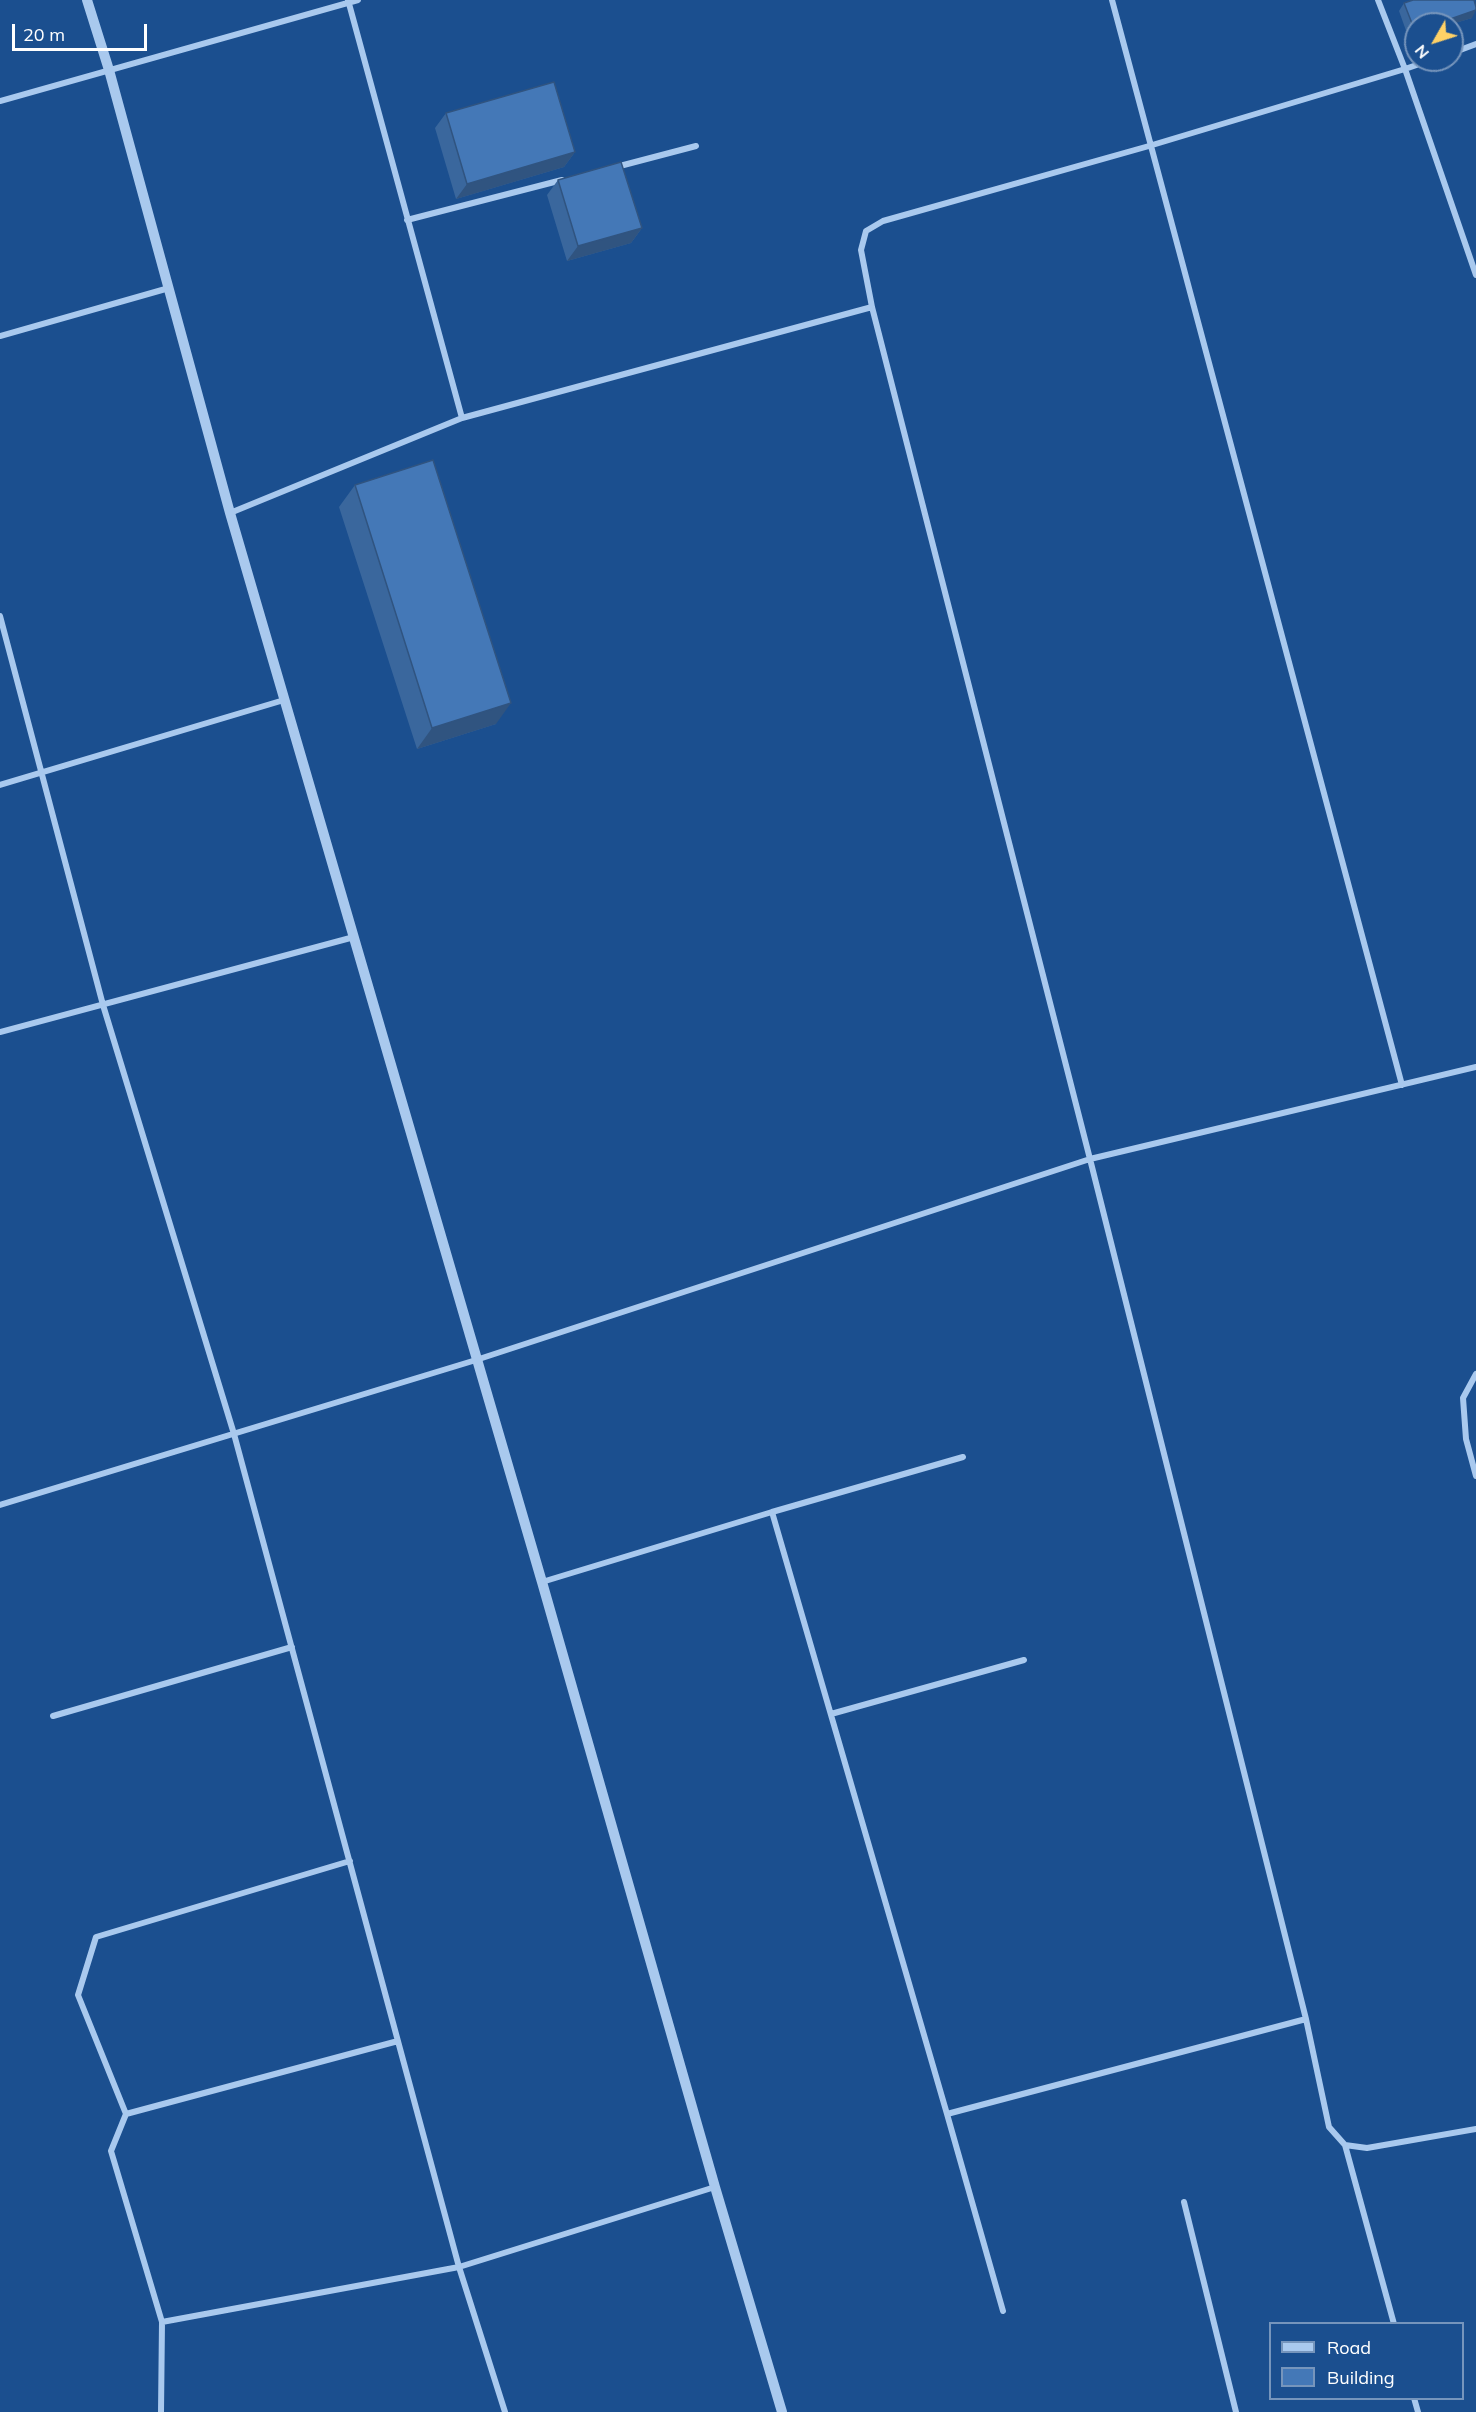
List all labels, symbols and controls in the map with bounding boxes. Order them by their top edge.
scale bar [15,12,150,50]
north arrow [1404,12,1464,72]
text: 20 m [23,23,65,46]
text: N [1410,41,1433,63]
legend [1269,2322,1464,2400]
text: Road [1327,2336,1371,2359]
text: Building [1327,2366,1395,2389]

